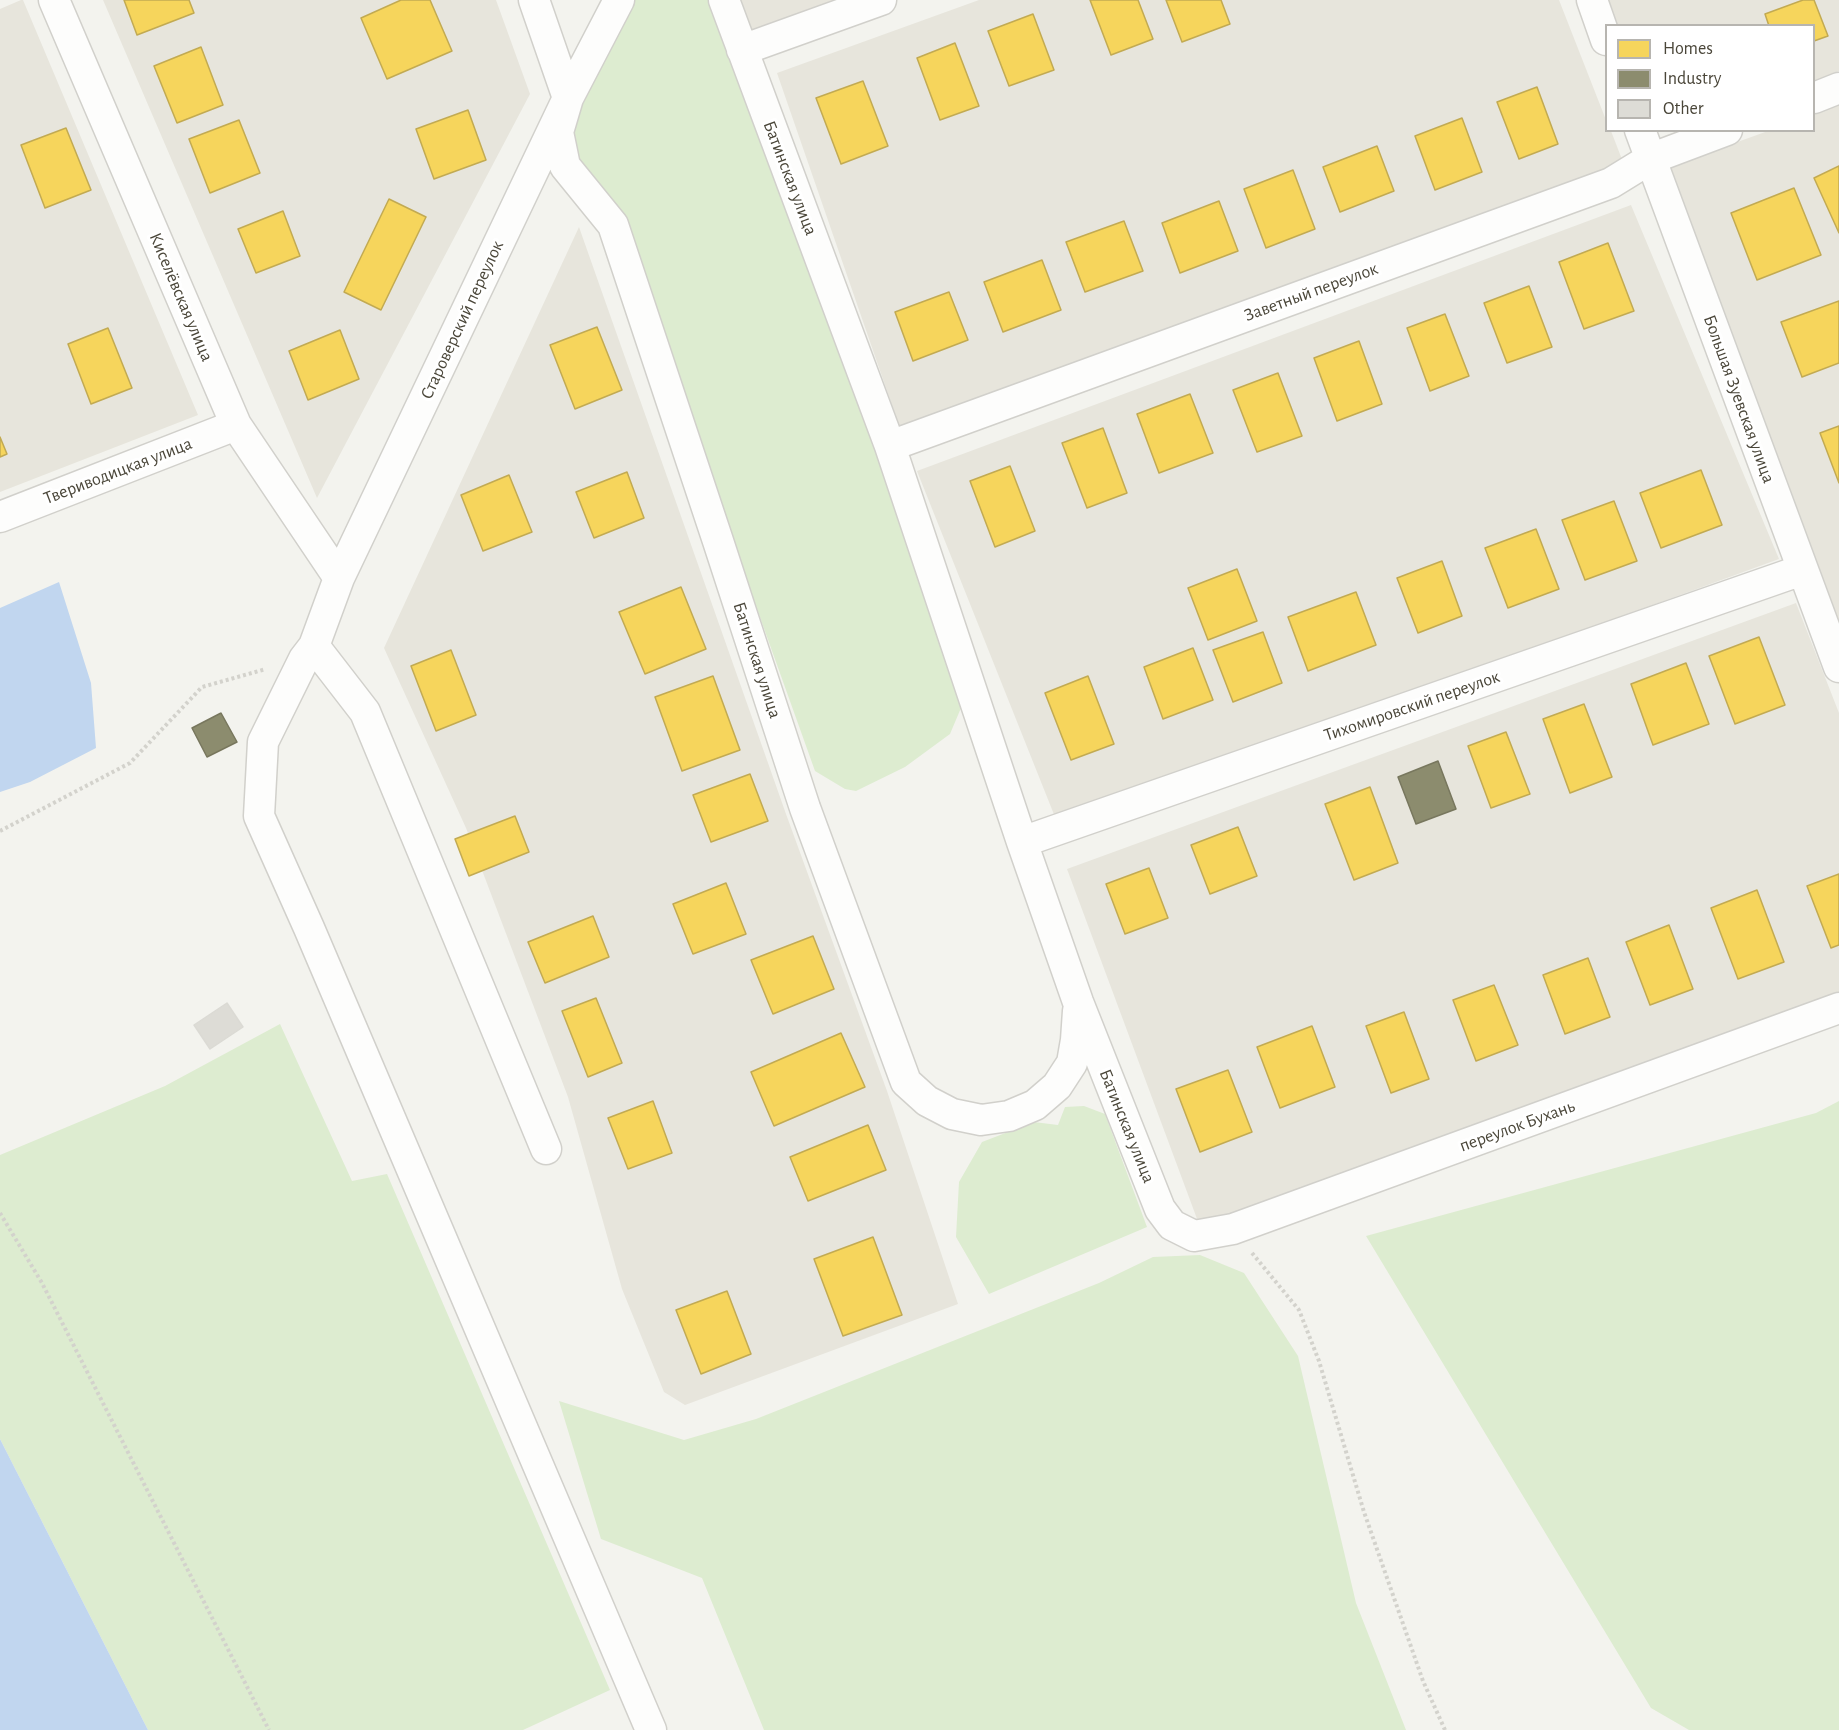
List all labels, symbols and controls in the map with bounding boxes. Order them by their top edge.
legend [1605,24,1815,132]
text: Homes [1663,40,1713,58]
text: Industry [1663,70,1722,88]
text: Other [1663,100,1704,118]
street label: Батинская улица [758,118,822,238]
street label: Киселёвская улица [144,229,218,365]
street label: Староверский переулок [416,237,508,403]
street label: Заветный переулок [1241,258,1381,326]
street label: Большая Зуевская улица [1699,312,1779,486]
street label: Твериводицкая улица [41,433,195,509]
street label: Батинская улица [728,599,786,721]
street label: Тихомировский переулок [1321,666,1503,746]
street label: Батинская улица [1094,1066,1160,1186]
street label: переулок Бухань [1456,1095,1578,1157]

